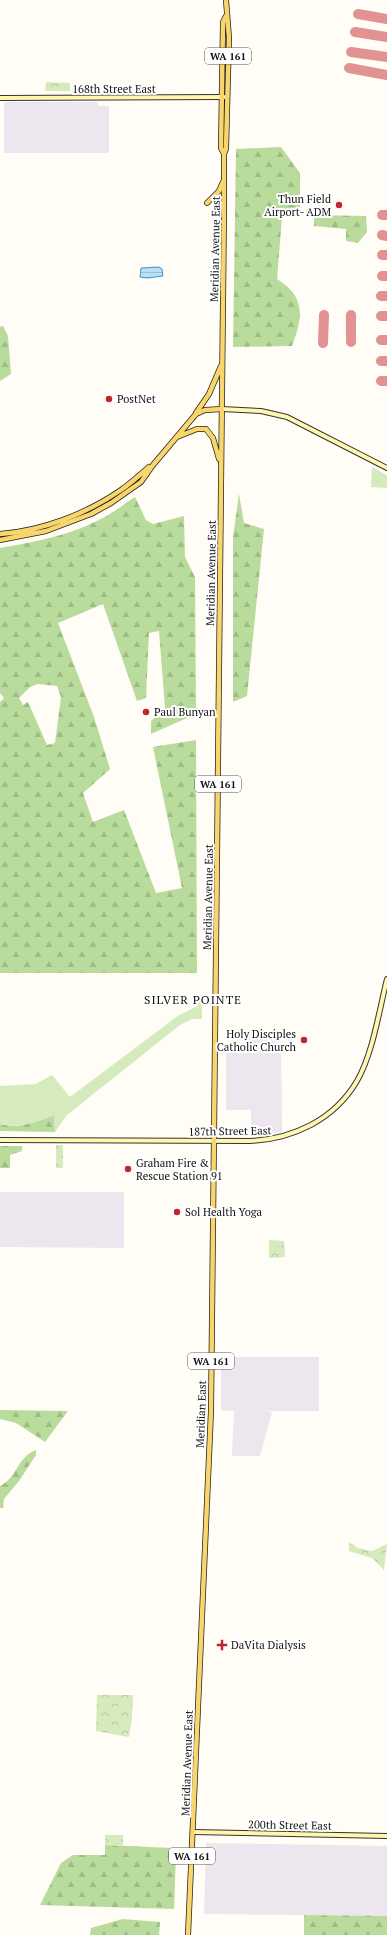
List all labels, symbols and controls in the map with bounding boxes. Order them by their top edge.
road number: WA 161 [205,48,251,64]
street label: 168th Street East [72,82,156,96]
place label: Thun Field Airport- ADM [264,192,331,219]
street label: Meridian Avenue East [207,196,223,302]
marker: Thun Field Airport- ADM [334,200,344,210]
place label: PostNet [117,392,156,406]
marker: PostNet [104,394,114,404]
street label: Meridian Avenue East [203,520,219,626]
place label: Paul Bunyan [154,705,216,719]
marker: Paul Bunyan [141,707,151,717]
road number: WA 161 [195,776,241,792]
street label: Meridian Avenue East [200,844,216,950]
district label: SILVER POINTE [144,992,242,1007]
place label: Holy Disciples Catholic Church [217,1027,297,1054]
marker: Holy Disciples Catholic Church [299,1035,309,1045]
street label: 187th Street East [188,1123,272,1139]
place label: Graham Fire & Rescue Station 91 [136,1156,223,1183]
marker: Graham Fire & Rescue Station 91 [123,1164,133,1174]
place label: Sol Health Yoga [185,1205,263,1219]
marker: Sol Health Yoga [172,1207,182,1217]
road number: WA 161 [188,1353,234,1369]
street label: Meridian East [193,1380,209,1448]
place label: DaVita Dialysis [231,1638,306,1652]
marker: DaVita Dialysis [216,1639,228,1651]
street label: Meridian Avenue East [178,1710,196,1816]
street label: 200th Street East [248,1817,332,1833]
road number: WA 161 [169,1848,215,1864]

